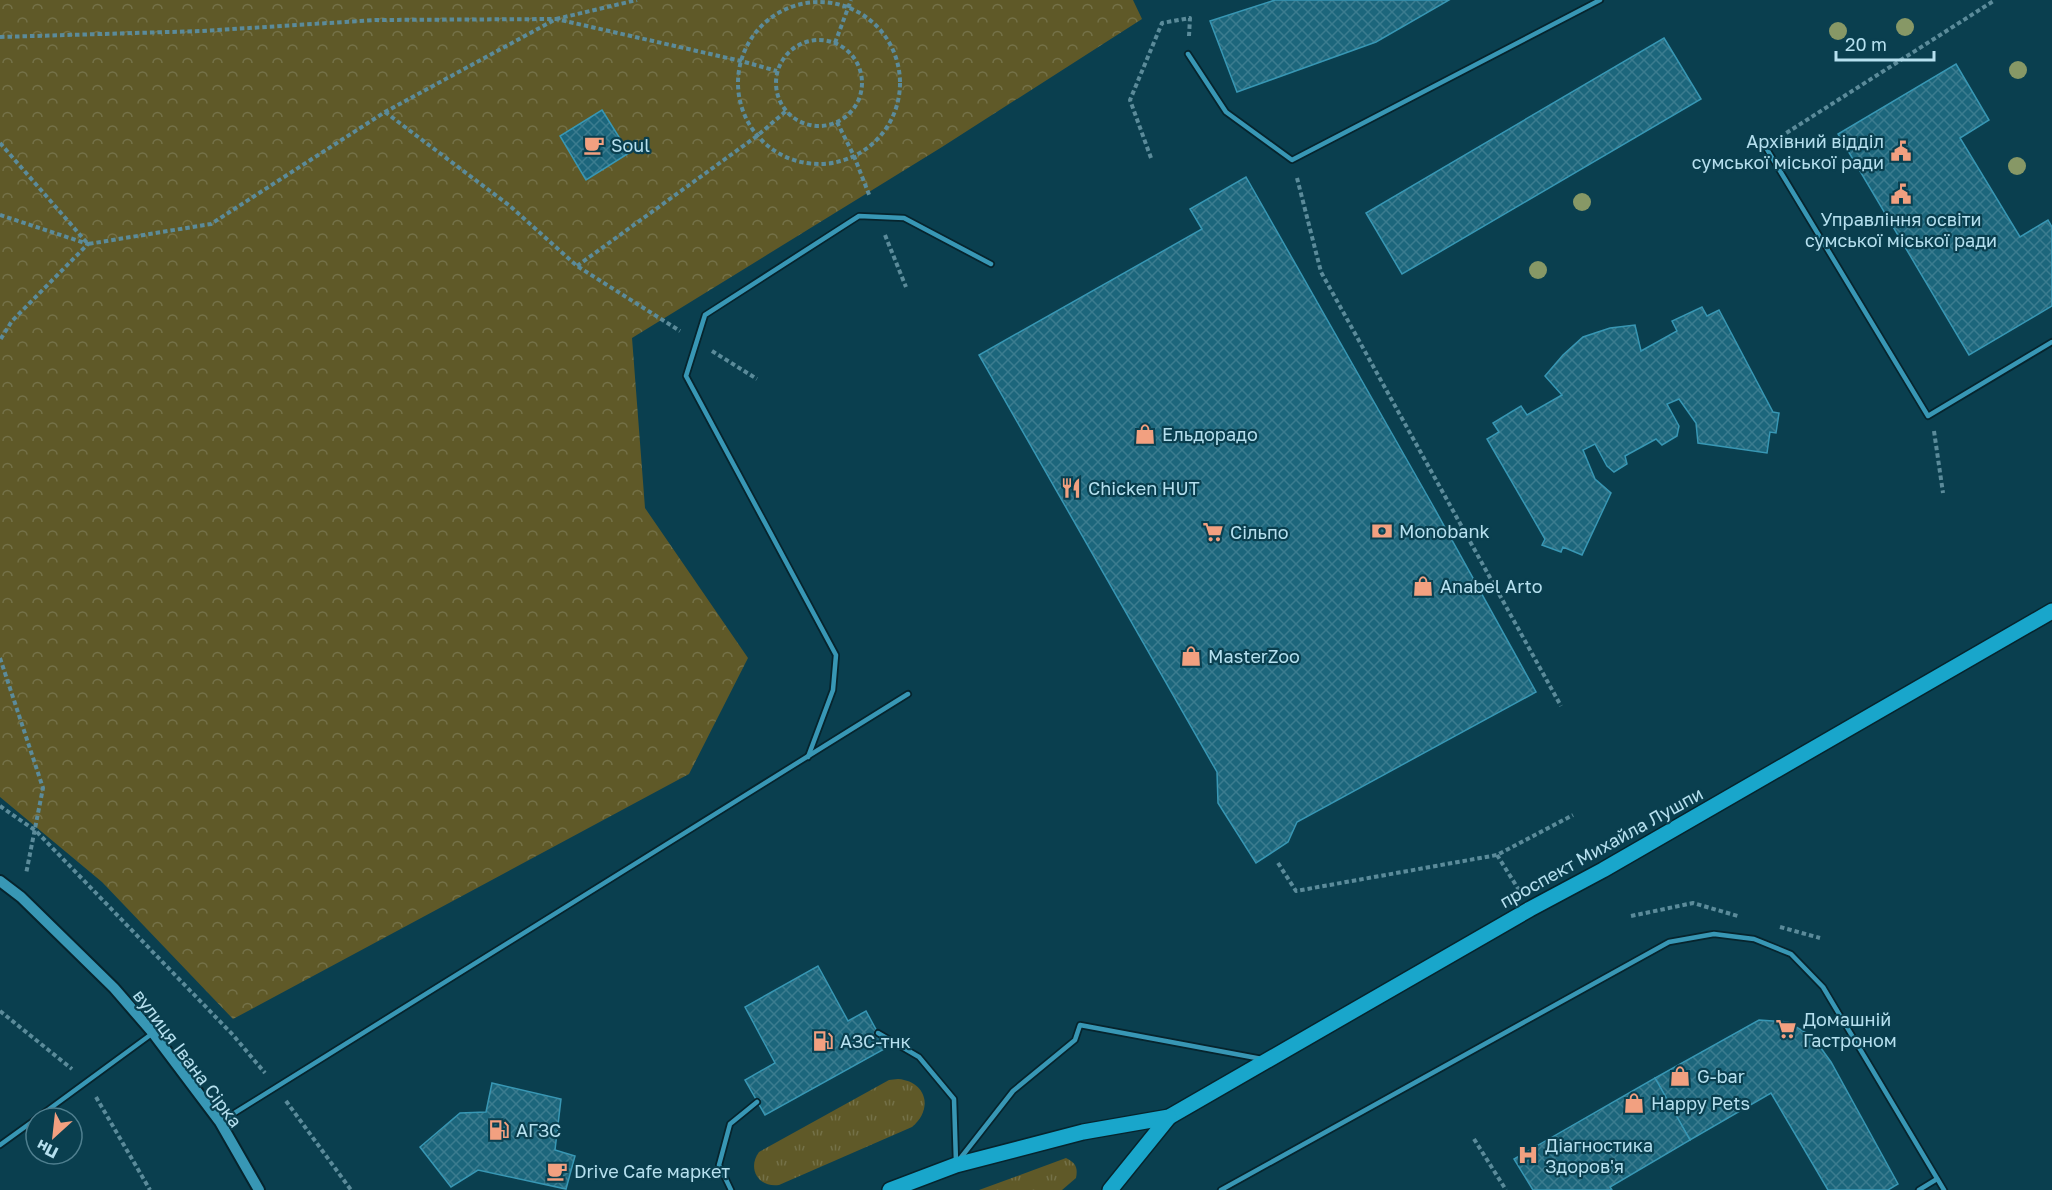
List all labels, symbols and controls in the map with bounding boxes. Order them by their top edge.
scale bar [1836,24,1934,62]
text: 20 m [1845,33,1887,55]
place label: Архівний відділ сумської міської ради [1692,130,1884,173]
cafe icon: Soul [582,133,606,157]
place label: Soul [611,134,650,156]
public building icon: Архівний відділ сумської міської ради [1889,139,1913,163]
public building icon: Управління освіти сумської міської ради [1889,182,1913,206]
place label: Управління освіти сумської міської ради [1805,208,1997,251]
shop icon: Ельдорадо [1133,422,1157,446]
place label: Ельдорадо [1162,423,1258,445]
restaurant icon: Chicken HUT [1059,476,1083,500]
place label: Chicken HUT [1088,477,1200,499]
bank icon: Monobank [1370,519,1394,543]
supermarket icon: Сільпо [1201,520,1225,544]
place label: Monobank [1399,520,1490,542]
place label: Сільпо [1230,521,1289,543]
shop icon: Anabel Arto [1411,574,1435,598]
place label: Anabel Arto [1440,575,1543,597]
shop icon: MasterZoo [1179,644,1203,668]
place label: MasterZoo [1208,645,1300,667]
street label: проспект Михайла Лушпи [1495,782,1707,912]
street label: вулиця Івана Сірка [129,985,247,1131]
place label: Домашній Гастроном [1803,1008,1897,1051]
supermarket icon: Домашній Гастроном [1774,1017,1798,1041]
fuel station icon: АЗС-тнк [811,1029,835,1053]
place label: АЗС-тнк [840,1030,911,1052]
shop icon: G-bar [1668,1064,1692,1088]
place label: G-bar [1697,1065,1745,1087]
shop icon: Happy Pets [1622,1091,1646,1115]
place label: Happy Pets [1651,1092,1750,1114]
north arrow [24,1106,84,1166]
fuel station icon: АГЗС [487,1118,511,1142]
place label: АГЗС [516,1119,561,1141]
place label: Діагностика Здоров'я [1545,1134,1653,1177]
text: Пн [33,1136,61,1163]
hospital icon: Діагностика Здоров'я [1516,1143,1540,1167]
cafe icon: Drive Cafe маркет [545,1159,569,1183]
place label: Drive Cafe маркет [574,1160,730,1182]

